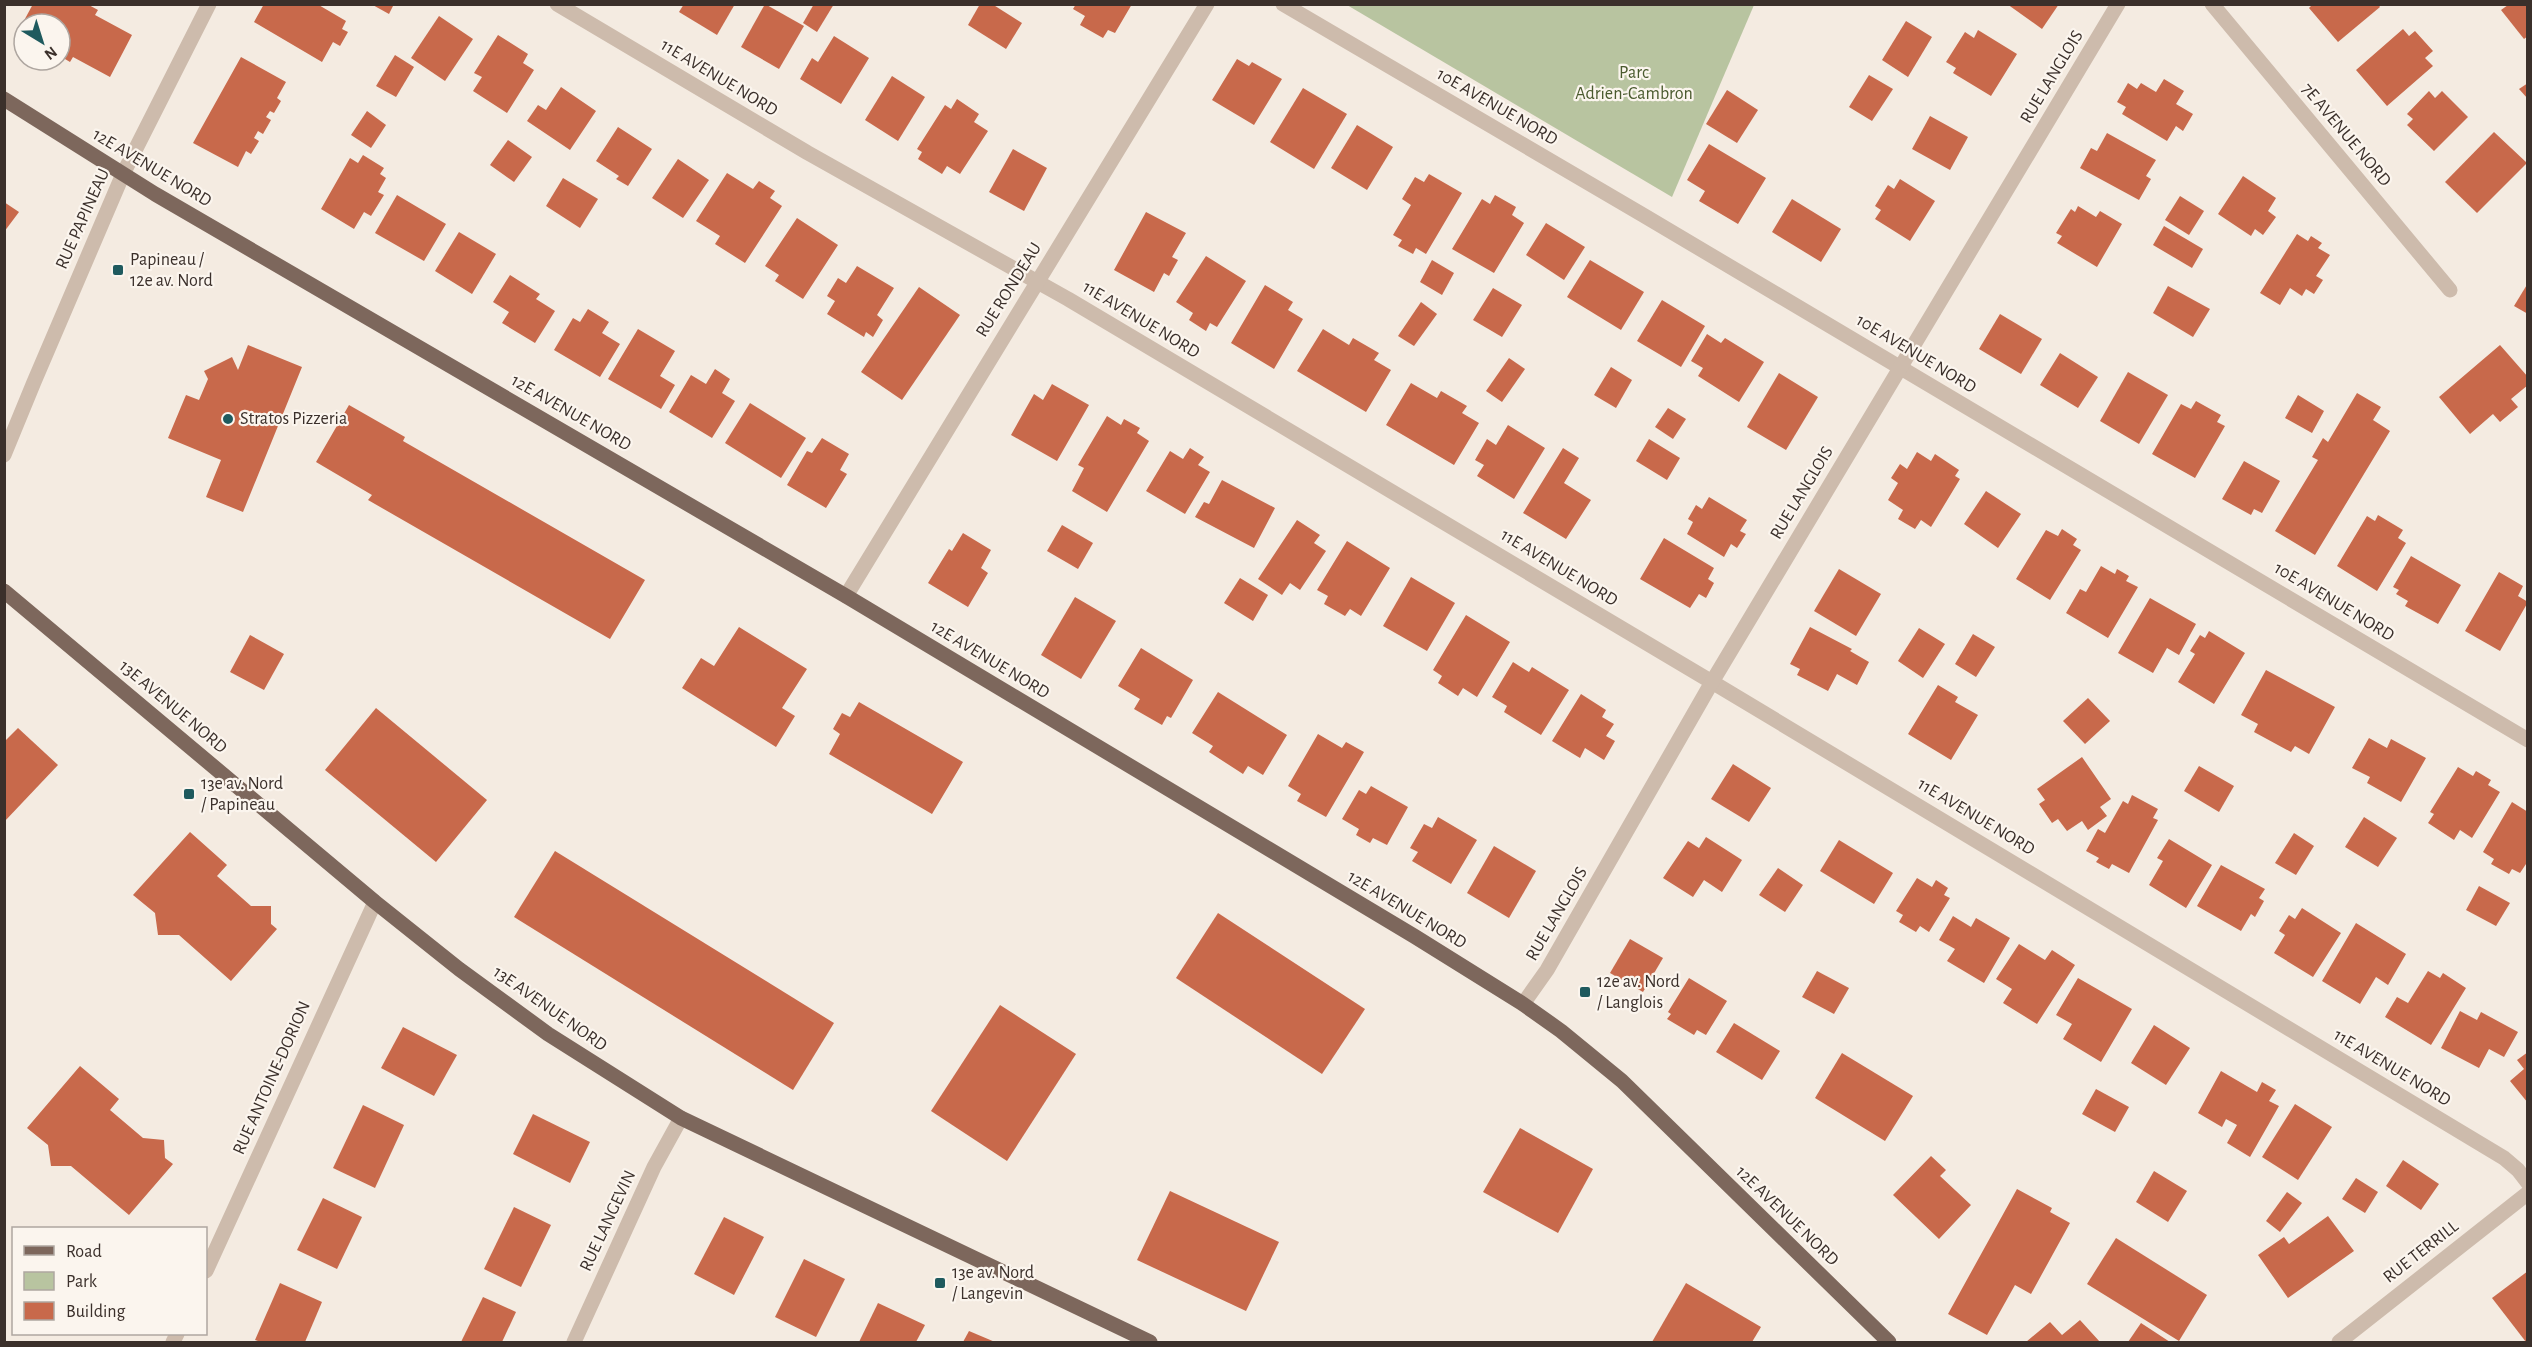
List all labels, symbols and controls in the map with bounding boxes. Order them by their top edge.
north arrow [12,12,72,72]
street label: RUE LANGLOIS [2017,27,2087,127]
street label: 11E AVENUE NORD [657,36,781,120]
text: N [41,43,60,63]
park label: Parc Adrien-Cambron [1575,64,1693,103]
street label: 10E AVENUE NORD [1433,65,1561,149]
street label: 7E AVENUE NORD [2298,80,2394,190]
street label: 12E AVENUE NORD [89,125,215,211]
street label: RUE PAPINEAU [53,166,113,272]
street label: RUE RONDEAU [973,240,1045,340]
place label: Papineau / 12e av. Nord [130,251,213,290]
marker: Papineau / 12e av. Nord [111,263,125,277]
street label: 11E AVENUE NORD [1079,278,1203,362]
street label: 10E AVENUE NORD [1853,311,1979,397]
street label: 12E AVENUE NORD [508,371,634,455]
place label: Stratos Pizzeria [240,410,347,428]
marker: Stratos Pizzeria [221,412,235,426]
street label: RUE LANGLOIS [1767,443,1837,543]
street label: 11E AVENUE NORD [1497,526,1621,610]
street label: 10E AVENUE NORD [2271,559,2397,645]
street label: 12E AVENUE NORD [927,617,1053,703]
street label: 13E AVENUE NORD [116,657,230,757]
place label: 13e av. Nord / Papineau [201,775,283,814]
street label: 11E AVENUE NORD [1914,775,2038,859]
marker: 13e av. Nord / Papineau [182,787,196,801]
street label: RUE LANGLOIS [1523,864,1591,964]
street label: 12E AVENUE NORD [1344,867,1470,953]
street label: 13E AVENUE NORD [490,963,610,1055]
place label: 12e av. Nord / Langlois [1597,973,1680,1012]
marker: 12e av. Nord / Langlois [1578,985,1592,999]
street label: RUE ANTOINE-DORION [230,999,314,1157]
street label: 11E AVENUE NORD [2330,1026,2454,1110]
street label: 12E AVENUE NORD [1732,1163,1842,1269]
street label: RUE LANGEVIN [577,1168,639,1274]
street label: RUE TERRILL [2380,1217,2462,1287]
legend [12,1227,207,1335]
text: Road [66,1243,102,1261]
place label: 13e av. Nord / Langevin [952,1264,1034,1303]
text: Park [66,1273,98,1291]
marker: 13e av. Nord / Langevin [933,1276,947,1290]
text: Building [66,1303,126,1321]

